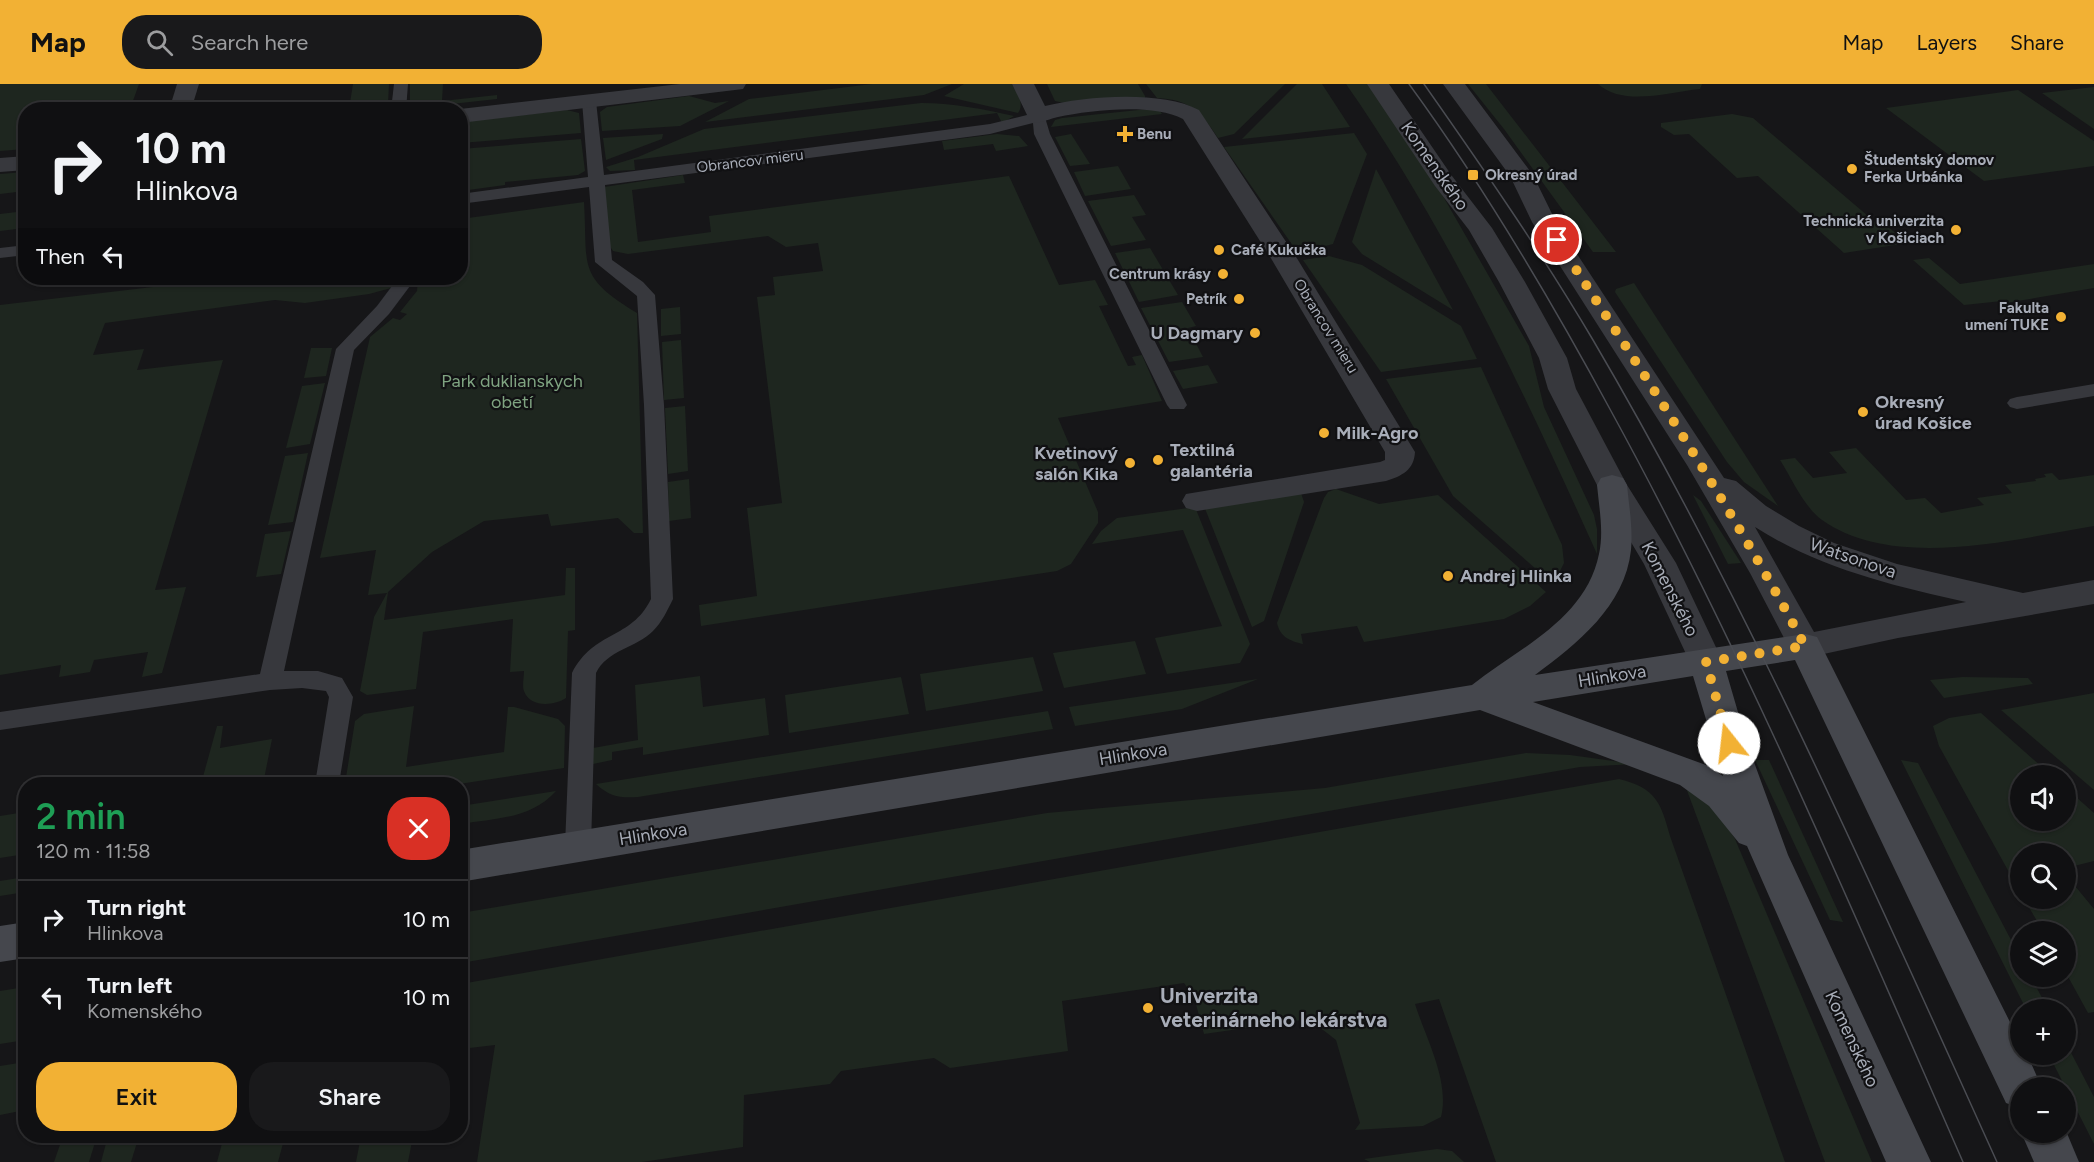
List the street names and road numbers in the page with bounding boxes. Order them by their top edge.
street label: Komenského [1396,117,1474,215]
street label: Obrancov mieru [696,146,804,176]
street label: Obrancov mieru [1290,276,1362,376]
street label: Watsonova [1807,533,1899,583]
street label: Komenského [1637,538,1703,640]
street label: Hlinkova [1576,660,1648,692]
street label: Hlinkova [1097,738,1169,770]
street label: Hlinkova [617,818,689,850]
street label: Komenského [1820,987,1884,1091]

